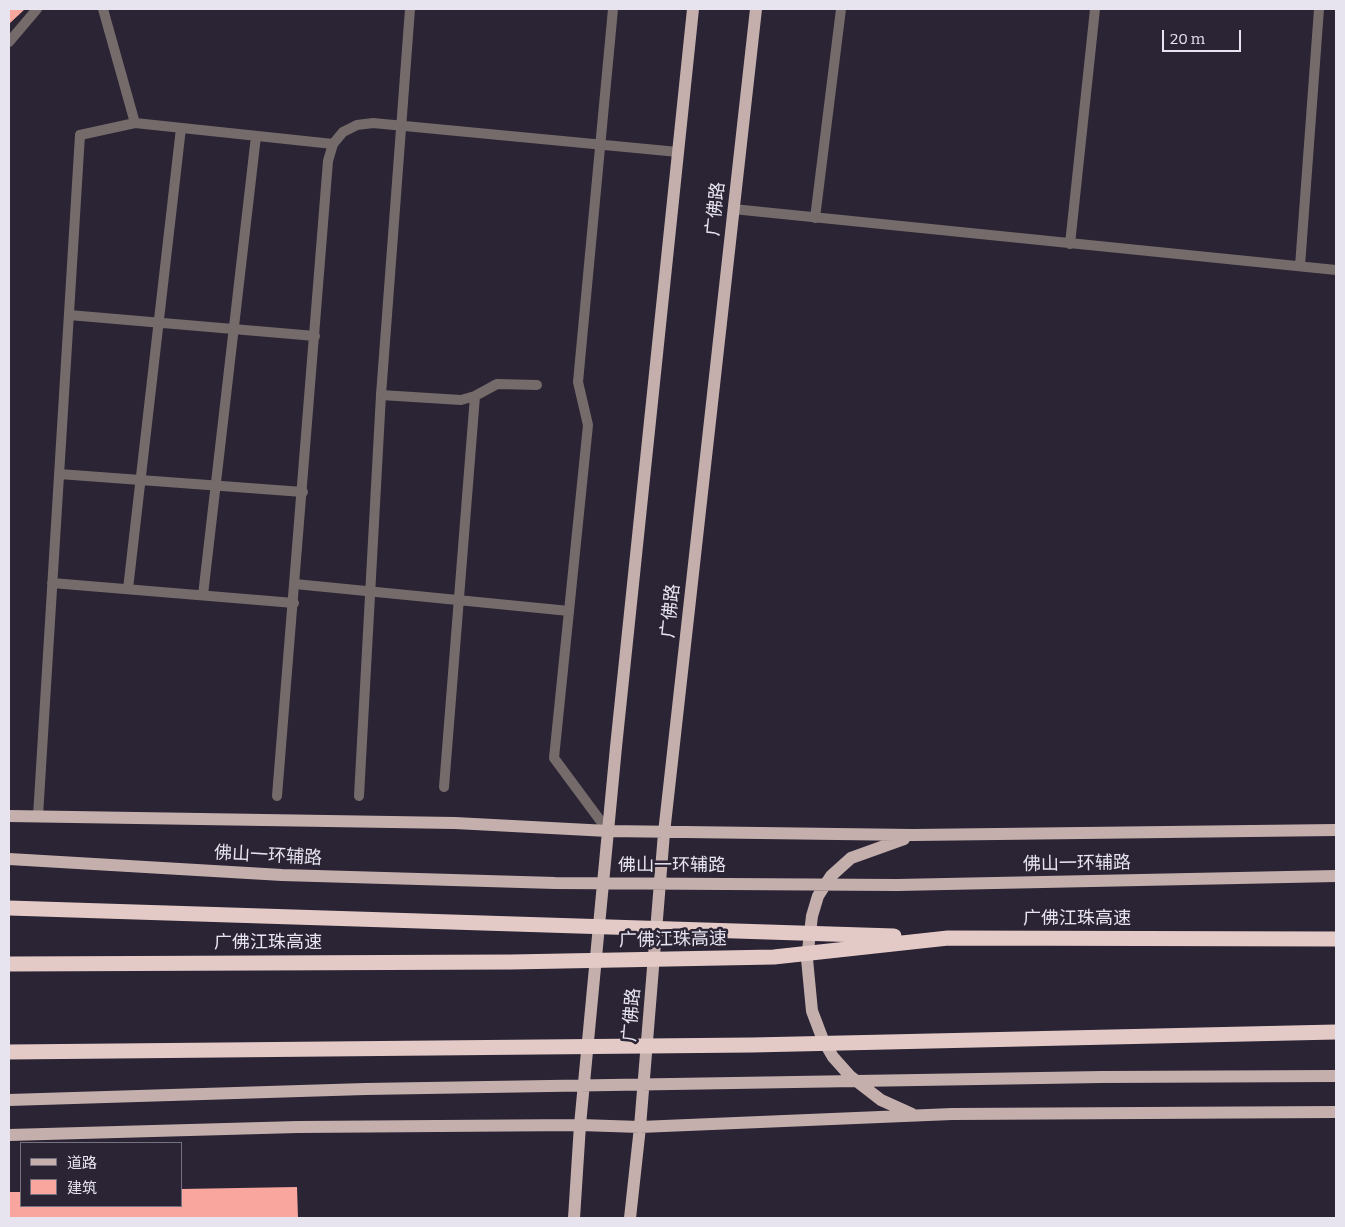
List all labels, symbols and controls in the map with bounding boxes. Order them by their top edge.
scale bar [1165,20,1244,52]
text: 20 m [1170,30,1205,48]
street label: 广佛路 [702,181,730,237]
street label: 广佛路 [657,583,685,639]
street label: 佛山一环辅路 [214,842,322,870]
street label: 佛山一环辅路 [1023,852,1131,876]
street label: 佛山一环辅路 [618,855,726,877]
street label: 广佛江珠高速 [1023,908,1131,930]
street label: 广佛江珠高速 [619,928,727,952]
street label: 广佛江珠高速 [214,932,322,954]
street label: 广佛路 [619,987,645,1043]
legend [20,1142,182,1207]
text: 道路 [67,1154,97,1172]
text: 建筑 [67,1179,97,1197]

